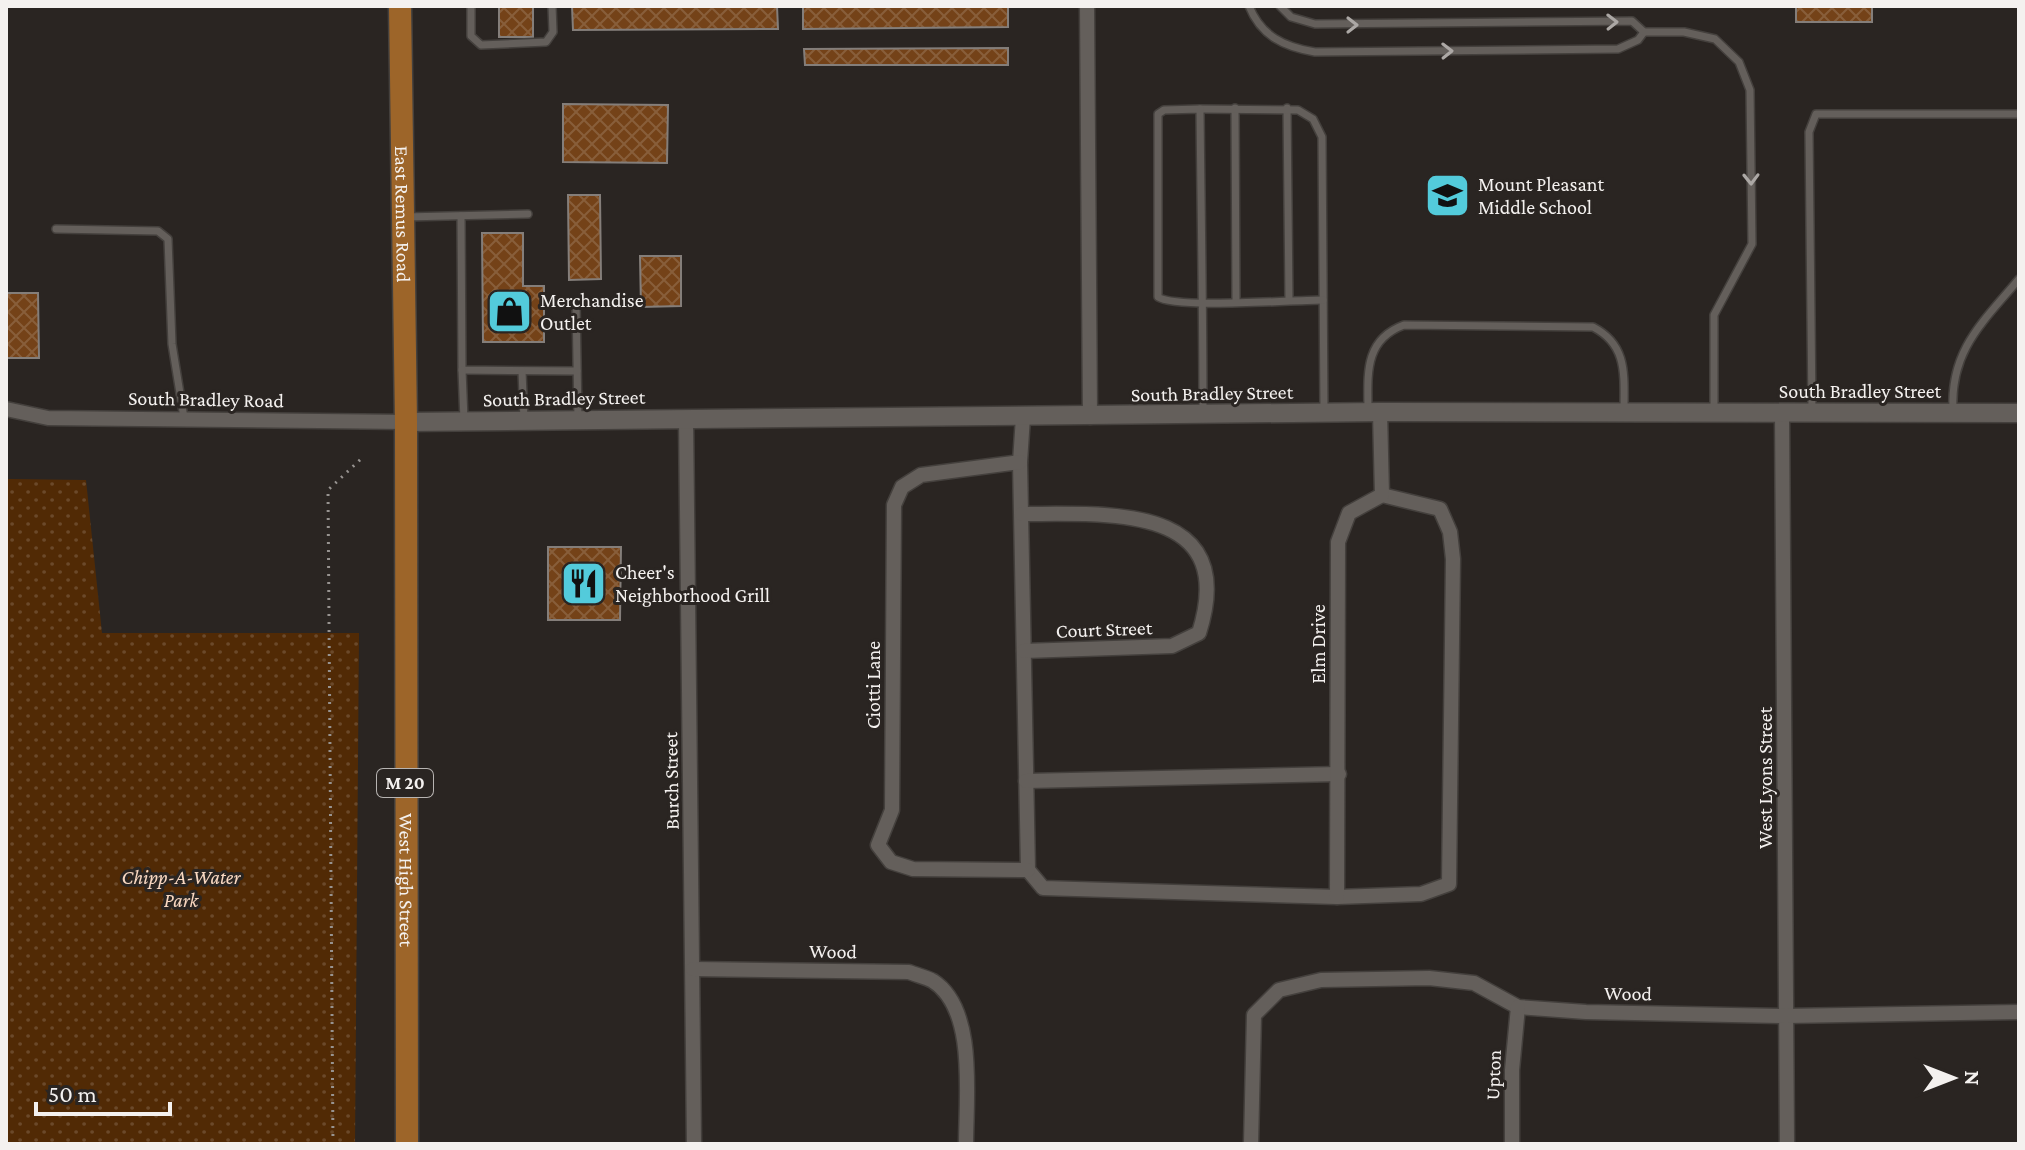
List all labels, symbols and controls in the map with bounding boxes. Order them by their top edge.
one-way arrow [1606,13,1619,30]
one-way arrow [1346,16,1359,34]
one-way arrow [1441,42,1454,60]
street label: East Remus Road [391,145,415,283]
school or university icon: Mount Pleasant Middle School [1423,171,1471,219]
place label: Mount Pleasant Middle School [1478,173,1604,218]
one-way arrow [1742,173,1760,186]
shop icon: Merchandise Outlet [485,288,533,336]
place label: Merchandise Outlet [540,289,644,334]
street label: South Bradley Street [1779,380,1942,403]
street label: South Bradley Street [1131,381,1294,406]
street label: South Bradley Street [483,386,646,411]
street label: South Bradley Road [128,387,285,412]
restaurant icon: Cheer's Neighborhood Grill [560,560,608,608]
place label: Cheer's Neighborhood Grill [615,561,770,607]
street label: Elm Drive [1307,604,1329,684]
street label: Court Street [1055,616,1153,642]
street label: Ciotti Lane [862,641,884,729]
street label: West Lyons Street [1754,707,1777,849]
street label: Burch Street [659,732,683,830]
road number: M 20 [377,769,433,797]
street label: West High Street [395,813,418,947]
park label: Chipp-A-Water Park [122,866,241,911]
street label: Wood [809,940,858,962]
street label: Wood [1604,982,1653,1004]
north arrow [1913,1038,1993,1118]
street label: Upton [1481,1049,1506,1101]
scale bar [36,1066,170,1116]
text: N [1960,1071,1985,1086]
text: 50 m [48,1080,97,1107]

